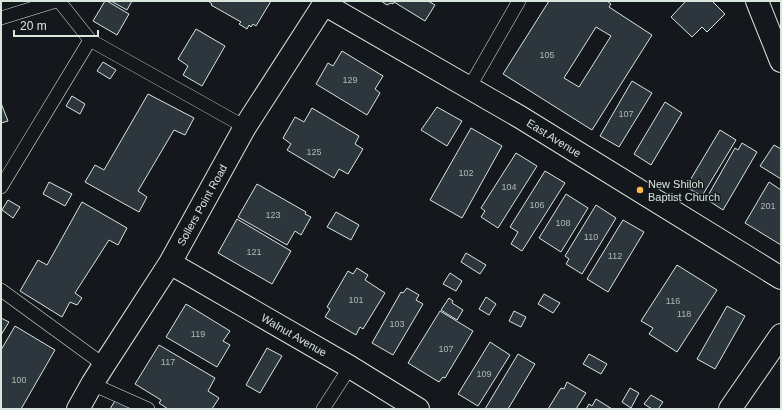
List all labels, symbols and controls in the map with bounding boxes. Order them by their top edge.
scale bar [14,12,98,38]
text: 20 m [20,19,47,33]
house number: 105 [539,50,555,60]
house number: 129 [342,75,358,85]
house number: 107 [618,109,634,119]
street label: East Avenue [525,117,583,159]
house number: 125 [306,147,322,157]
street label: Sollers Point Road [175,162,229,248]
house number: 102 [458,168,474,178]
place label: New Shiloh Baptist Church [648,178,720,203]
house number: 104 [501,182,517,192]
marker: New Shiloh Baptist Church [635,185,645,195]
house number: 106 [529,200,545,210]
house number: 201 [760,201,776,211]
house number: 123 [265,210,281,220]
house number: 108 [555,218,571,228]
house number: 110 [584,232,598,242]
house number: 121 [246,247,262,257]
house number: 112 [608,251,622,261]
house number: 101 [348,295,364,305]
house number: 116 [666,296,680,306]
house number: 118 [677,309,691,319]
street label: Walnut Avenue [259,311,329,359]
house number: 103 [389,319,405,329]
house number: 119 [191,329,205,339]
house number: 107 [438,344,454,354]
house number: 117 [161,357,175,367]
house number: 109 [476,369,492,379]
house number: 100 [11,375,27,385]

